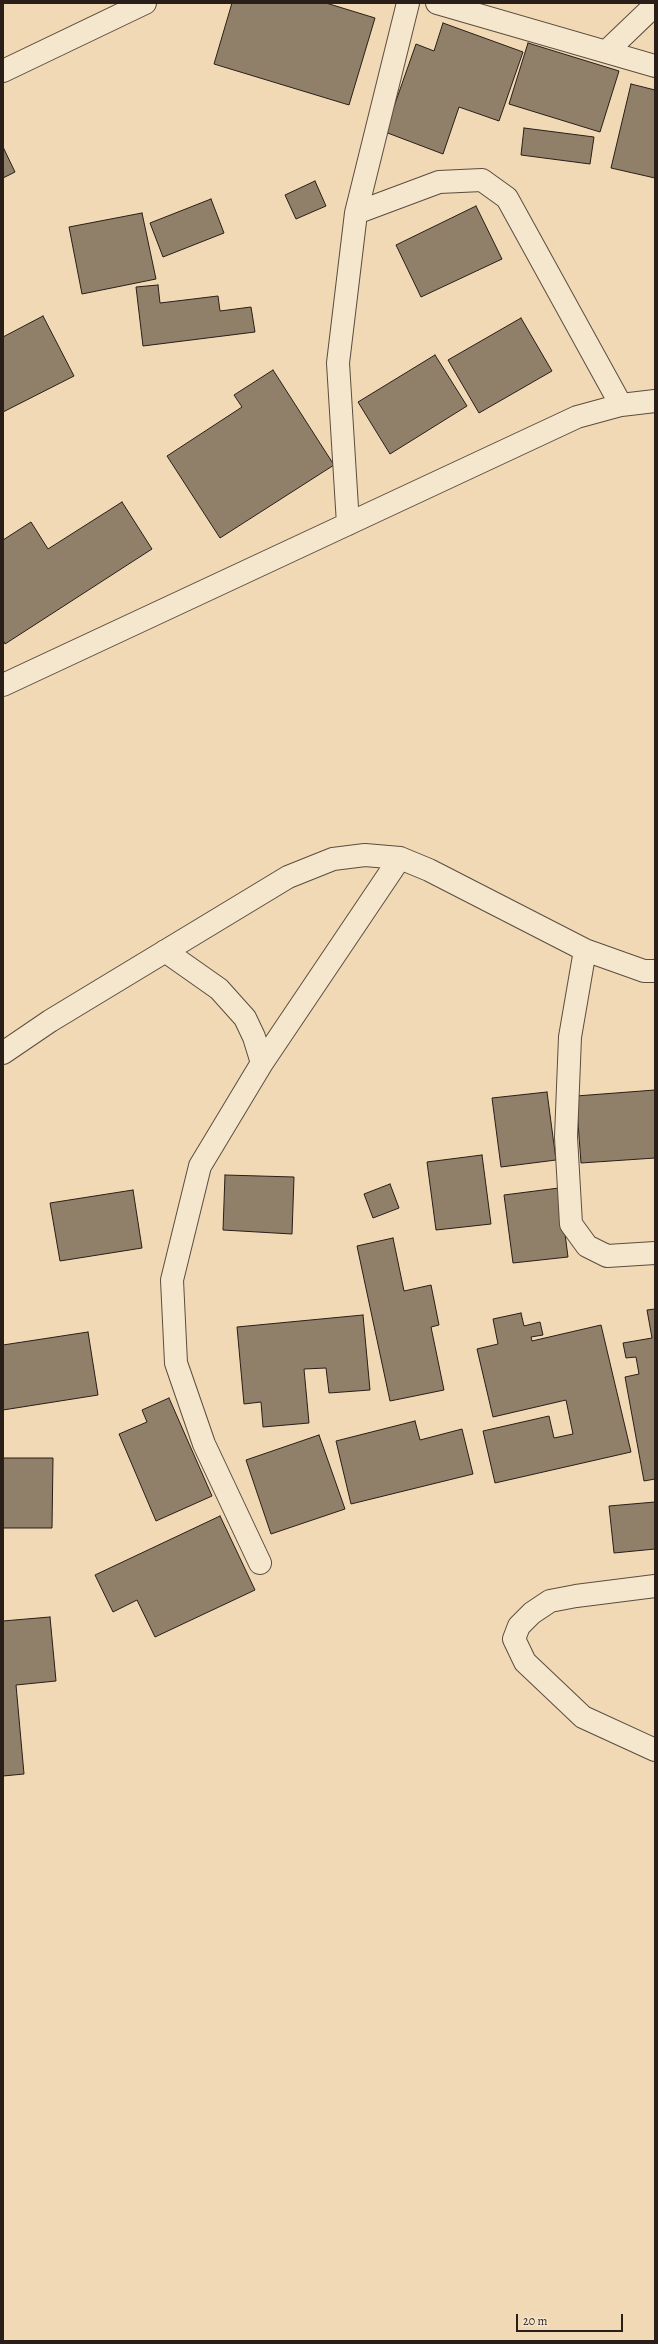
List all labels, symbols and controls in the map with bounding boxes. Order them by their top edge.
scale bar [518,2306,625,2332]
text: 20 m [523,2313,547,2329]

